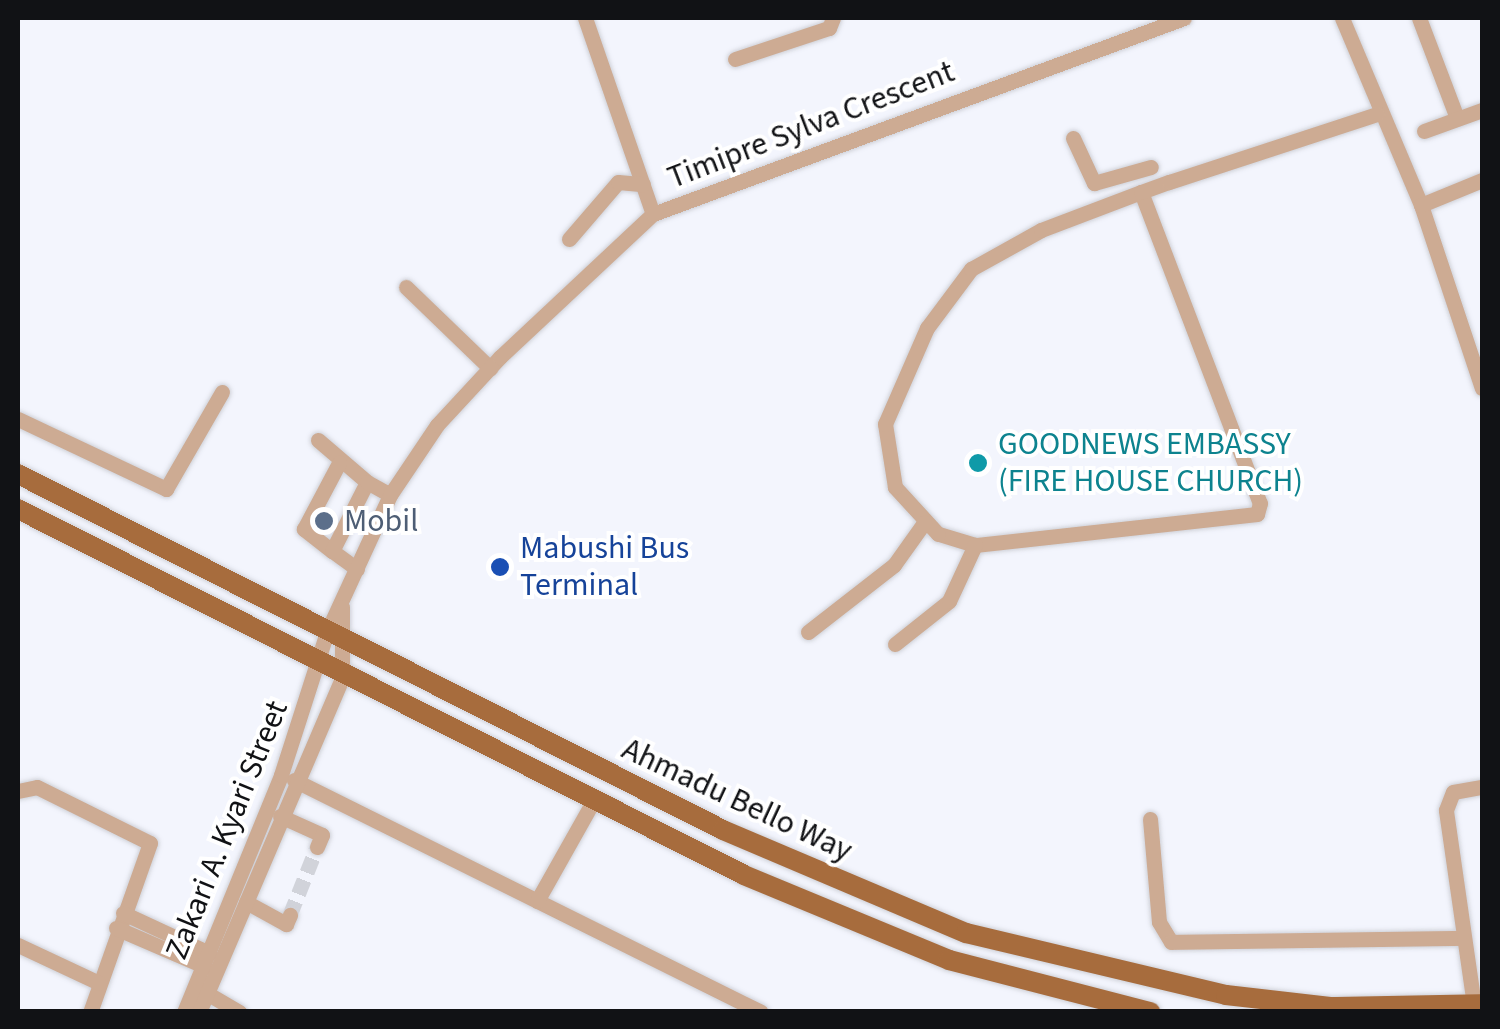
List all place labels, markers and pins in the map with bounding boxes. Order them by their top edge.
place label: GOODNEWS EMBASSY (FIRE HOUSE CHURCH) [998,426,1303,501]
marker: GOODNEWS EMBASSY (FIRE HOUSE CHURCH) [967,452,989,474]
place label: Mobil [344,502,418,540]
marker: Mobil [313,510,335,532]
place label: Mabushi Bus Terminal [520,530,689,605]
marker: Mabushi Bus Terminal [489,556,511,578]

